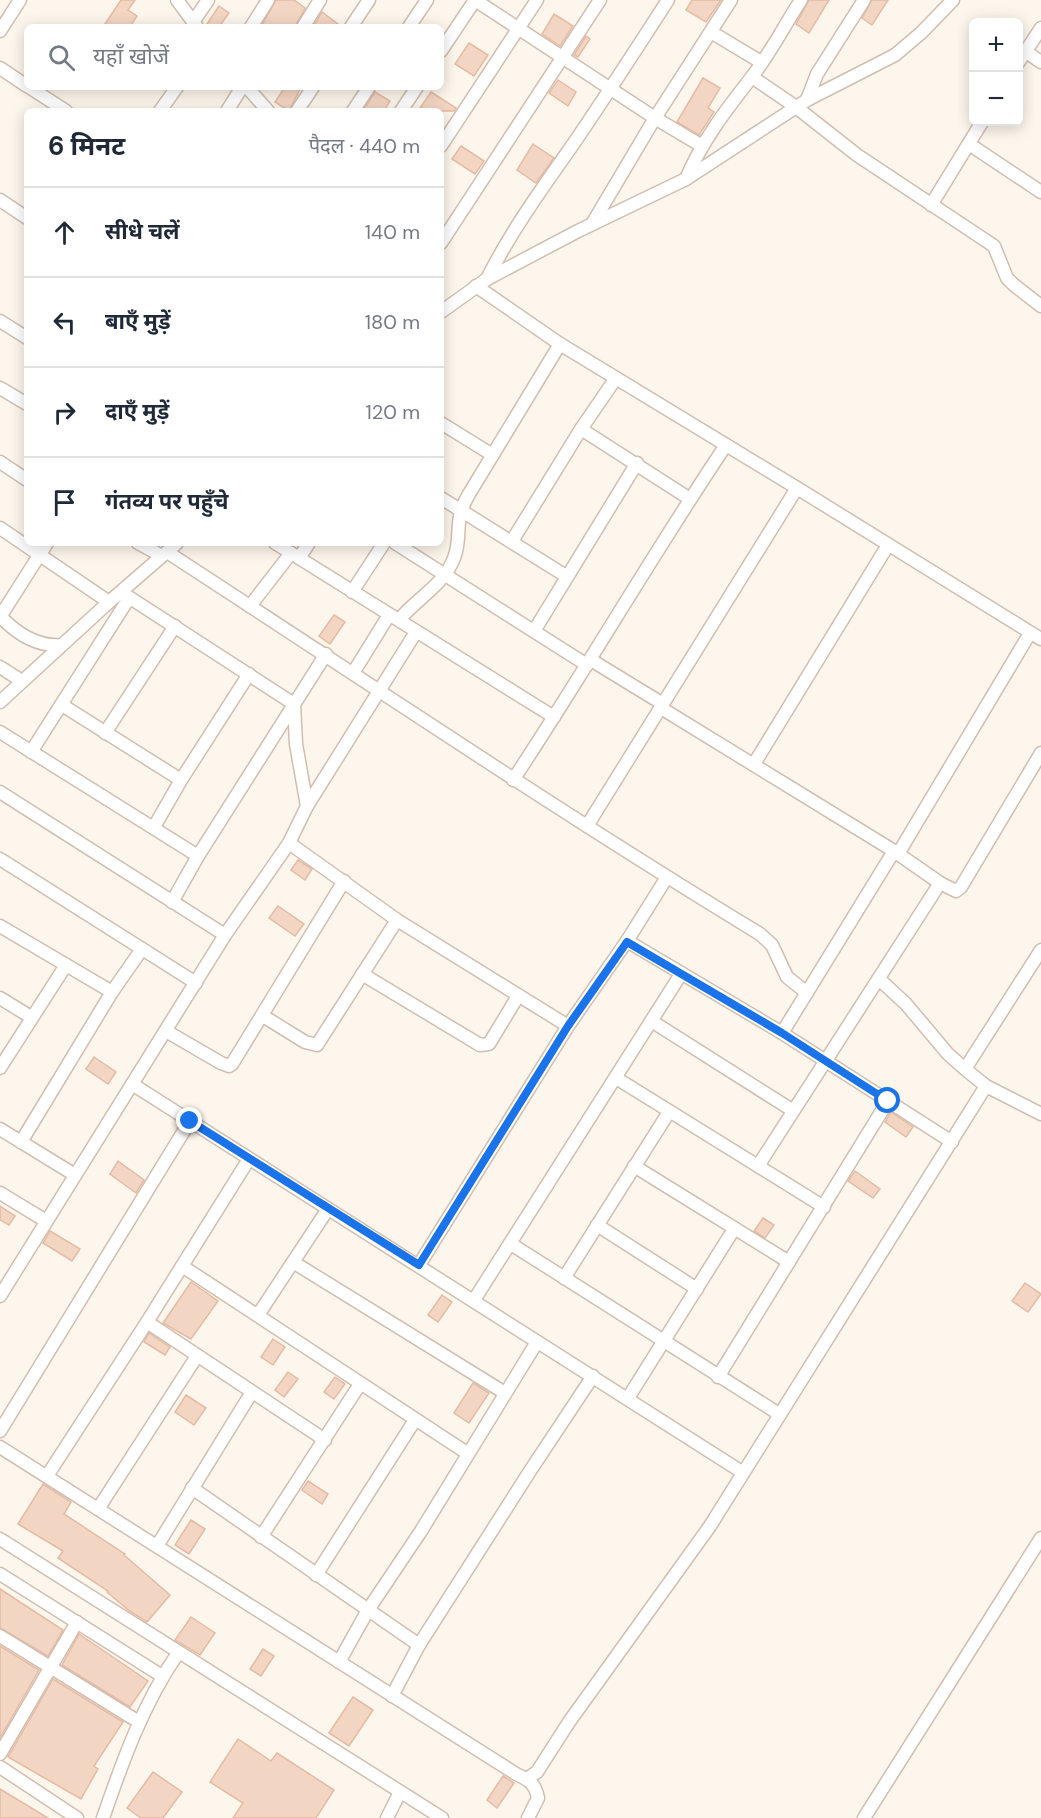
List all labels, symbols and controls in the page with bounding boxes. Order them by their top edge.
map controls [969,18,1023,126]
button: + [969,18,1023,72]
search box [24,24,444,90]
icon: search [45,41,78,74]
text: यहाँ खोजें [93,42,169,71]
button: − [969,72,1023,126]
text: 6 मिनट [48,129,125,163]
text: पैदल · 440 m [309,133,420,159]
icon: ahead [48,216,81,249]
text: सीधे चलें [105,217,180,246]
text: 140 m [365,219,420,245]
icon: left [48,306,81,339]
text: बाएँ मुड़ें [105,307,171,336]
text: 180 m [365,309,420,335]
icon: right [48,396,81,429]
text: दाएँ मुड़ें [105,397,169,426]
text: 120 m [366,399,420,425]
icon: arrive [48,486,81,519]
text: गंतव्य पर पहुँचे [105,487,228,516]
route start [874,1087,900,1113]
route end [176,1107,202,1133]

